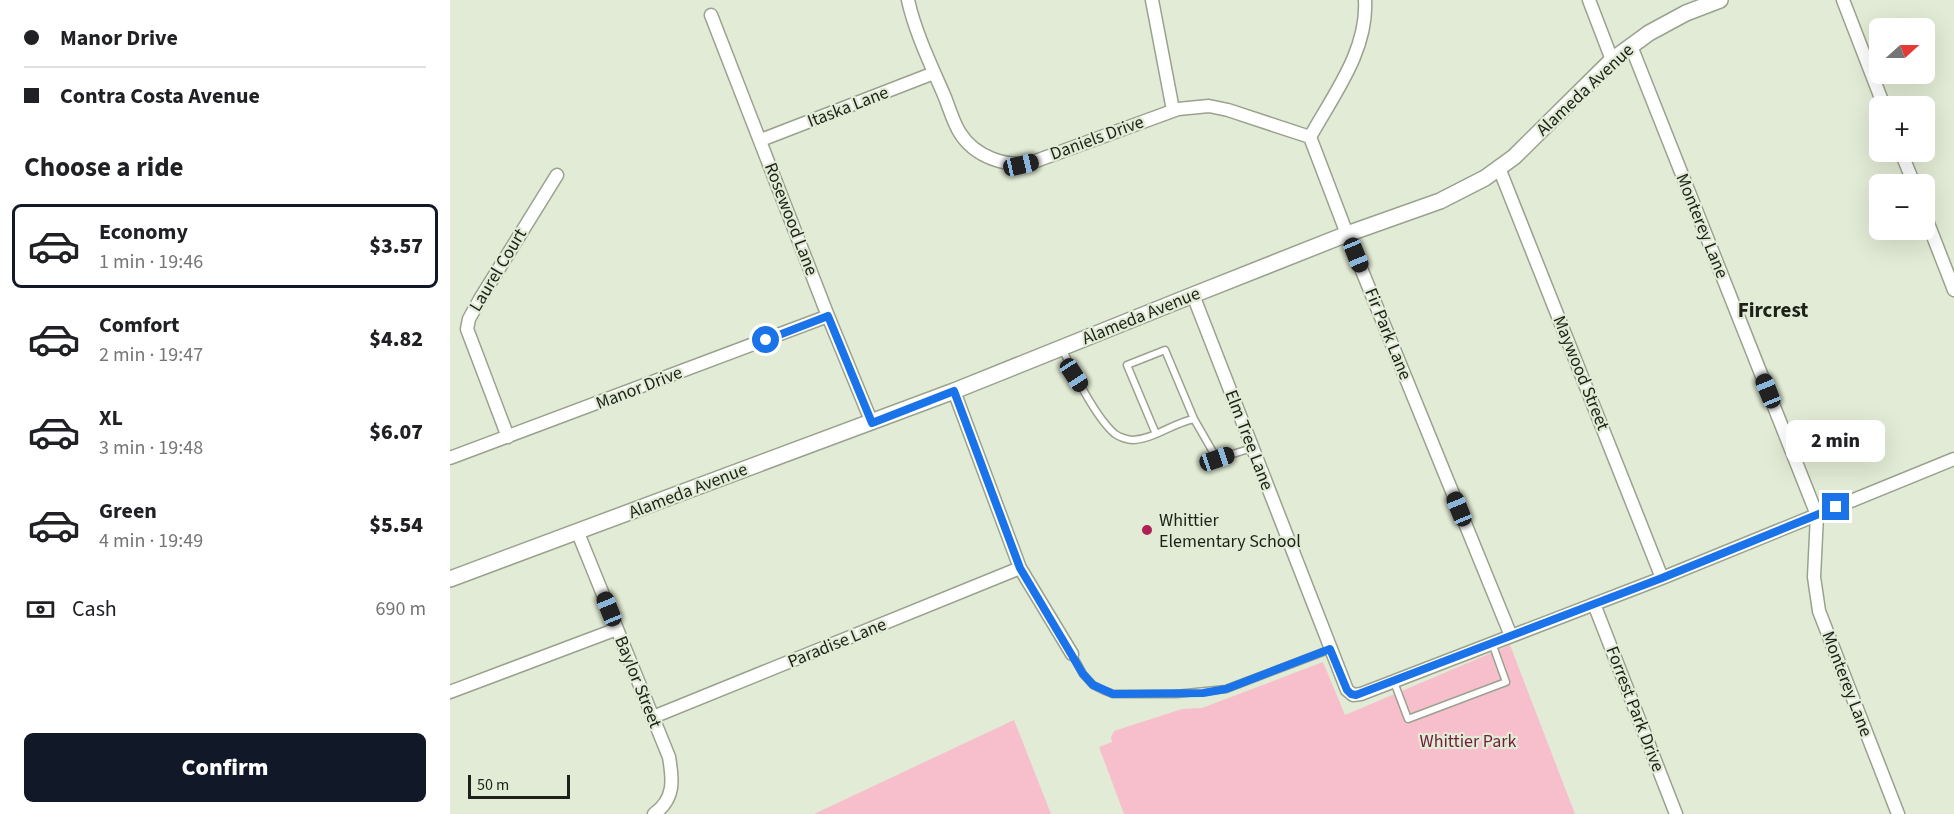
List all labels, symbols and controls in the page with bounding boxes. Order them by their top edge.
north arrow [1869,18,1935,84]
map controls [1869,18,1935,240]
text: Manor Drive [60,22,178,54]
street label: Alameda Avenue [1531,38,1639,142]
text: Contra Costa Avenue [60,80,260,112]
street label: Itaska Lane [804,80,892,134]
button: + [1869,96,1935,162]
street label: Daniels Drive [1047,109,1147,167]
text: Choose a ride [24,148,184,187]
car [1001,152,1041,178]
street label: Rosewood Lane [758,159,824,279]
street label: Monterey Lane [1670,170,1734,282]
button: − [1869,174,1935,240]
text: Economy [99,216,188,248]
icon: car [27,219,81,273]
street label: Laurel Court [463,224,533,316]
text: $3.57 [369,230,423,262]
car [1341,235,1371,275]
text: 1 min · 19:46 [99,248,203,276]
street label: Alameda Avenue [1078,281,1204,351]
street label: Fir Park Lane [1358,284,1418,384]
district label: Fircrest [1738,295,1808,325]
text: Comfort [99,309,180,341]
icon: car [27,312,81,366]
street label: Maywood Street [1547,312,1615,434]
text: $4.82 [369,323,423,355]
route start [752,326,779,353]
text: 2 min · 19:47 [99,341,203,369]
car [1057,355,1091,395]
street label: Manor Drive [592,360,686,416]
car [1753,371,1783,411]
street label: Elm Tree Lane [1218,386,1280,494]
text: XL [99,402,123,434]
icon: car [27,405,81,459]
text: $6.07 [369,416,423,448]
callout: 2 min [1786,420,1886,462]
text: 2 min [1811,427,1860,455]
text: 3 min · 19:48 [99,434,203,462]
car [1197,445,1237,473]
street label: Alameda Avenue [625,457,751,525]
car [1444,489,1474,529]
route end [1822,493,1849,520]
text: Green [99,495,157,527]
icon: car [27,498,81,552]
place label: Whittier Elementary School [1159,508,1301,554]
text: $5.54 [369,509,423,541]
marker: Whittier Elementary School [1140,523,1154,537]
text: 4 min · 19:49 [99,527,203,555]
car [594,589,624,629]
icon: cash [24,593,57,626]
text: Cash [72,593,117,625]
text: 690 m [376,595,426,623]
street label: Paradise Lane [784,612,890,674]
street label: Monterey Lane [1815,628,1879,740]
street label: Baylor Street [608,632,668,732]
street label: Forrest Park Drive [1600,643,1670,776]
park label: Whittier Park [1419,729,1517,754]
button: Confirm [24,733,426,802]
scale bar [468,772,570,800]
text: 50 m [477,774,509,796]

